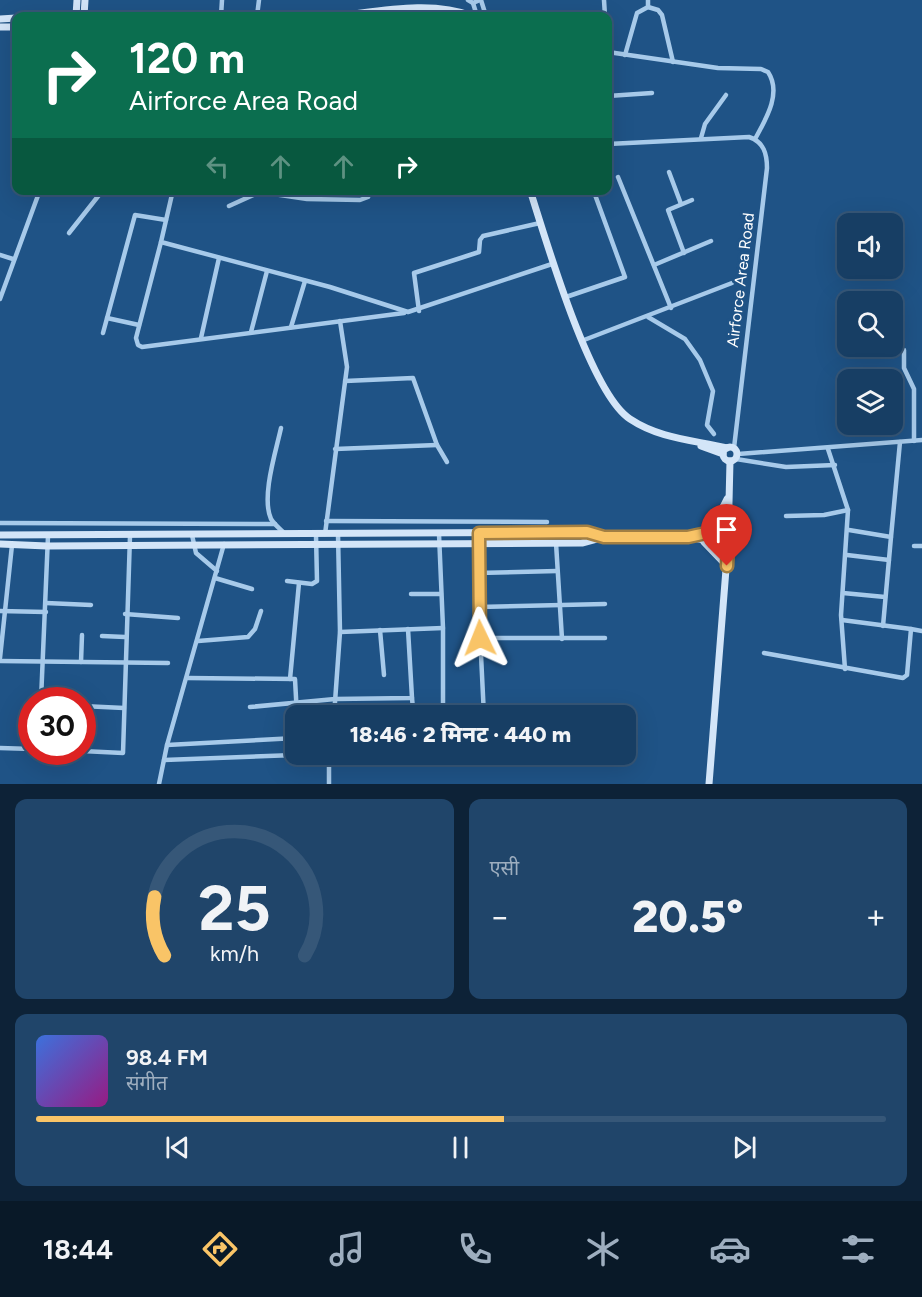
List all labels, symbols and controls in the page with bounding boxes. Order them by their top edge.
text: 120 m [129,33,245,84]
icon: right [30,36,108,114]
text: Airforce Area Road [129,84,358,117]
icon: left [201,150,234,183]
icon: ahead [264,150,297,183]
icon: ahead [327,150,360,183]
icon: right [390,150,423,183]
street label: Airforce Area Road [723,212,758,349]
map controls [837,213,903,435]
button: sound [837,213,903,279]
button: search [837,291,903,357]
button: layers [837,369,903,435]
pin [701,504,752,566]
icon: arrive [710,513,743,546]
position arrow [448,606,512,670]
speed limit sign: 30 [18,687,96,765]
text: 18:46 · 2 मिनट · 440 m [350,721,571,748]
text: एसी [490,856,519,880]
text: 25 [198,871,270,946]
text: 20.5° [632,889,743,943]
text: − [490,897,510,936]
text: + [865,897,886,936]
text: km/h [210,941,259,966]
text: 98.4 FM [126,1044,208,1071]
text: संगीत [126,1071,167,1095]
icon: previous [161,1131,194,1164]
icon: pause [444,1131,477,1164]
icon: next [728,1131,761,1164]
icon: directions [199,1228,241,1270]
icon: music [326,1228,368,1270]
icon: phone [454,1228,496,1270]
icon: climate [582,1228,624,1270]
icon: car [709,1228,751,1270]
icon: filters [837,1228,879,1270]
text: 18:44 [43,1233,113,1266]

